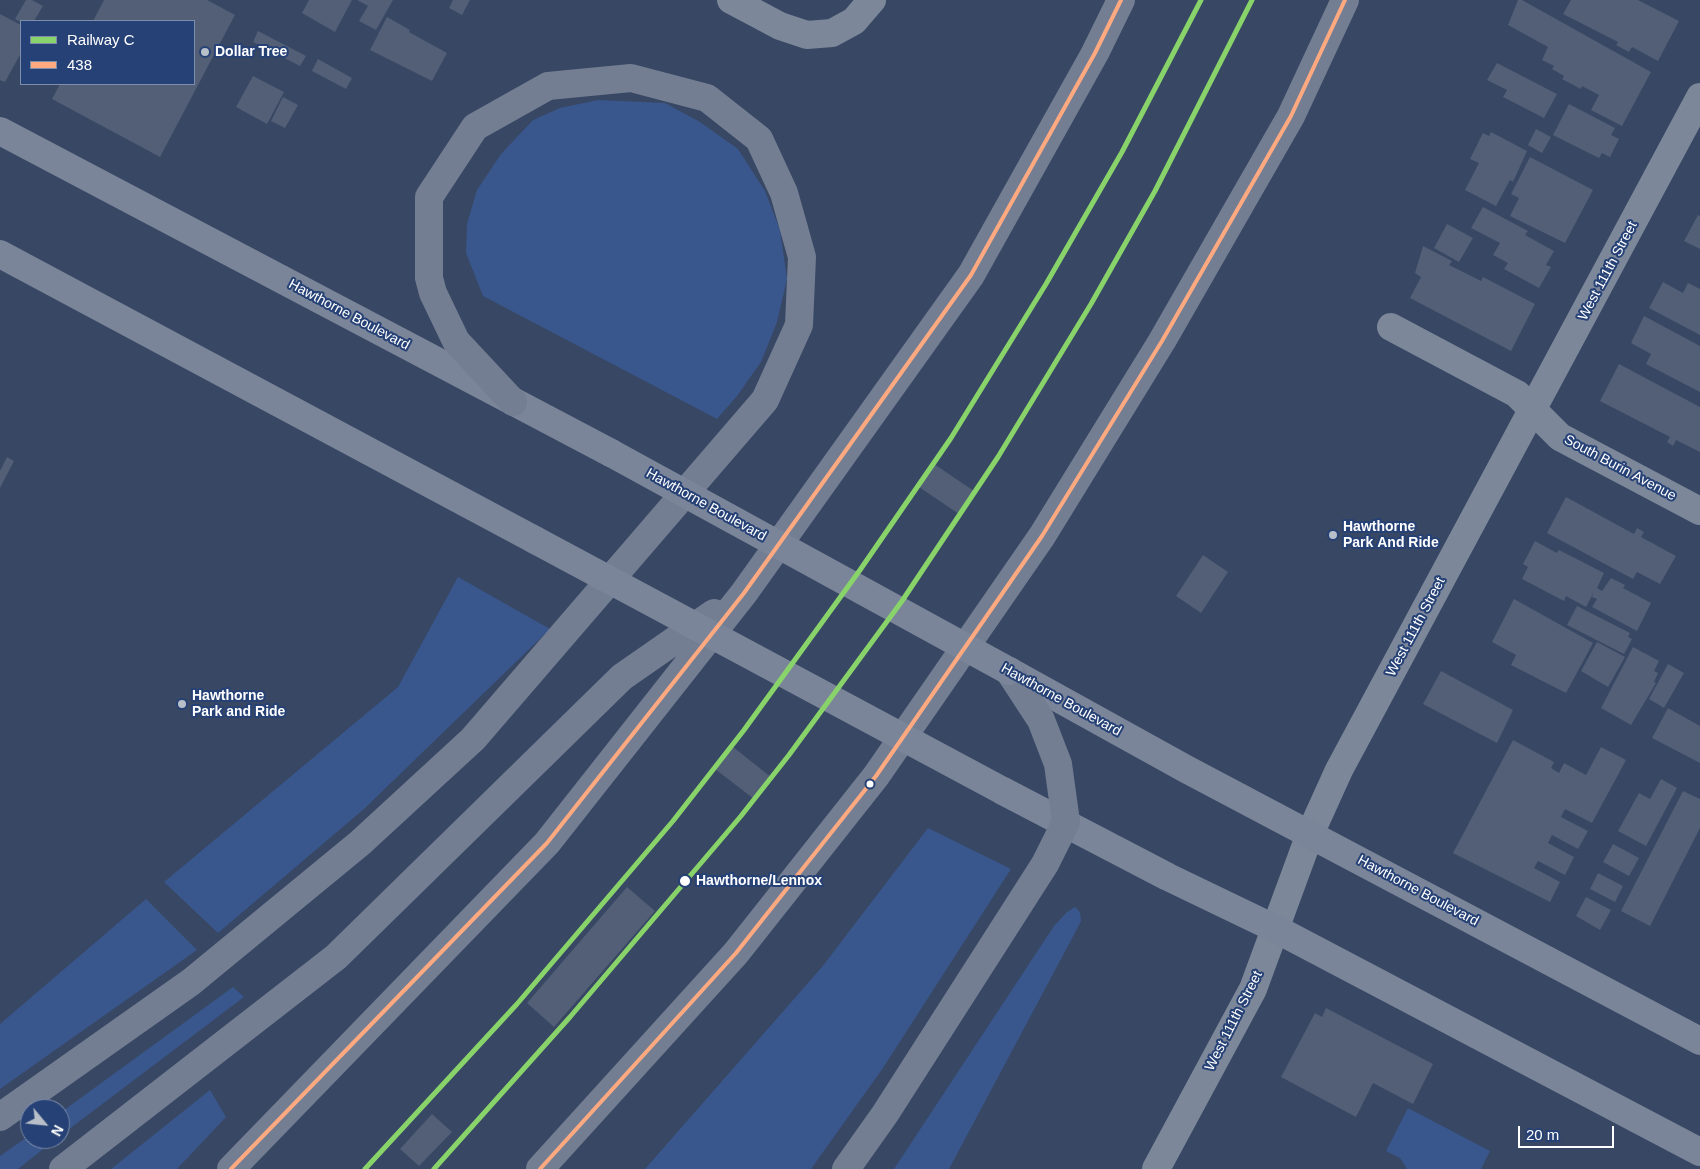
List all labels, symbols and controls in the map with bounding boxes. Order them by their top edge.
legend [20,20,195,85]
text: Railway C [67,31,135,48]
place label: Dollar Tree [215,44,287,60]
marker: Dollar Tree [199,46,211,58]
text: 438 [67,56,92,73]
street label: West 111th Street [1575,219,1641,323]
street label: Hawthorne Boulevard [286,276,412,354]
street label: South Burin Avenue [1561,431,1679,505]
street label: Hawthorne Boulevard [643,465,769,545]
place label: Hawthorne Park And Ride [1343,519,1439,552]
marker: Hawthorne Park And Ride [1327,529,1339,541]
street label: West 111th Street [1383,575,1449,679]
street label: Hawthorne Boulevard [998,660,1124,740]
place label: Hawthorne Park and Ride [192,688,285,720]
marker: Hawthorne Park and Ride [176,698,188,710]
unlabelled marker [865,779,875,789]
street label: Hawthorne Boulevard [1355,852,1481,930]
place label: Hawthorne/Lennox [696,873,822,889]
marker: Hawthorne/Lennox [678,874,692,888]
street label: West 111th Street [1202,968,1266,1074]
north arrow [20,1099,70,1149]
scale bar [1520,1116,1616,1148]
text: N [48,1122,67,1139]
text: 20 m [1526,1126,1559,1143]

